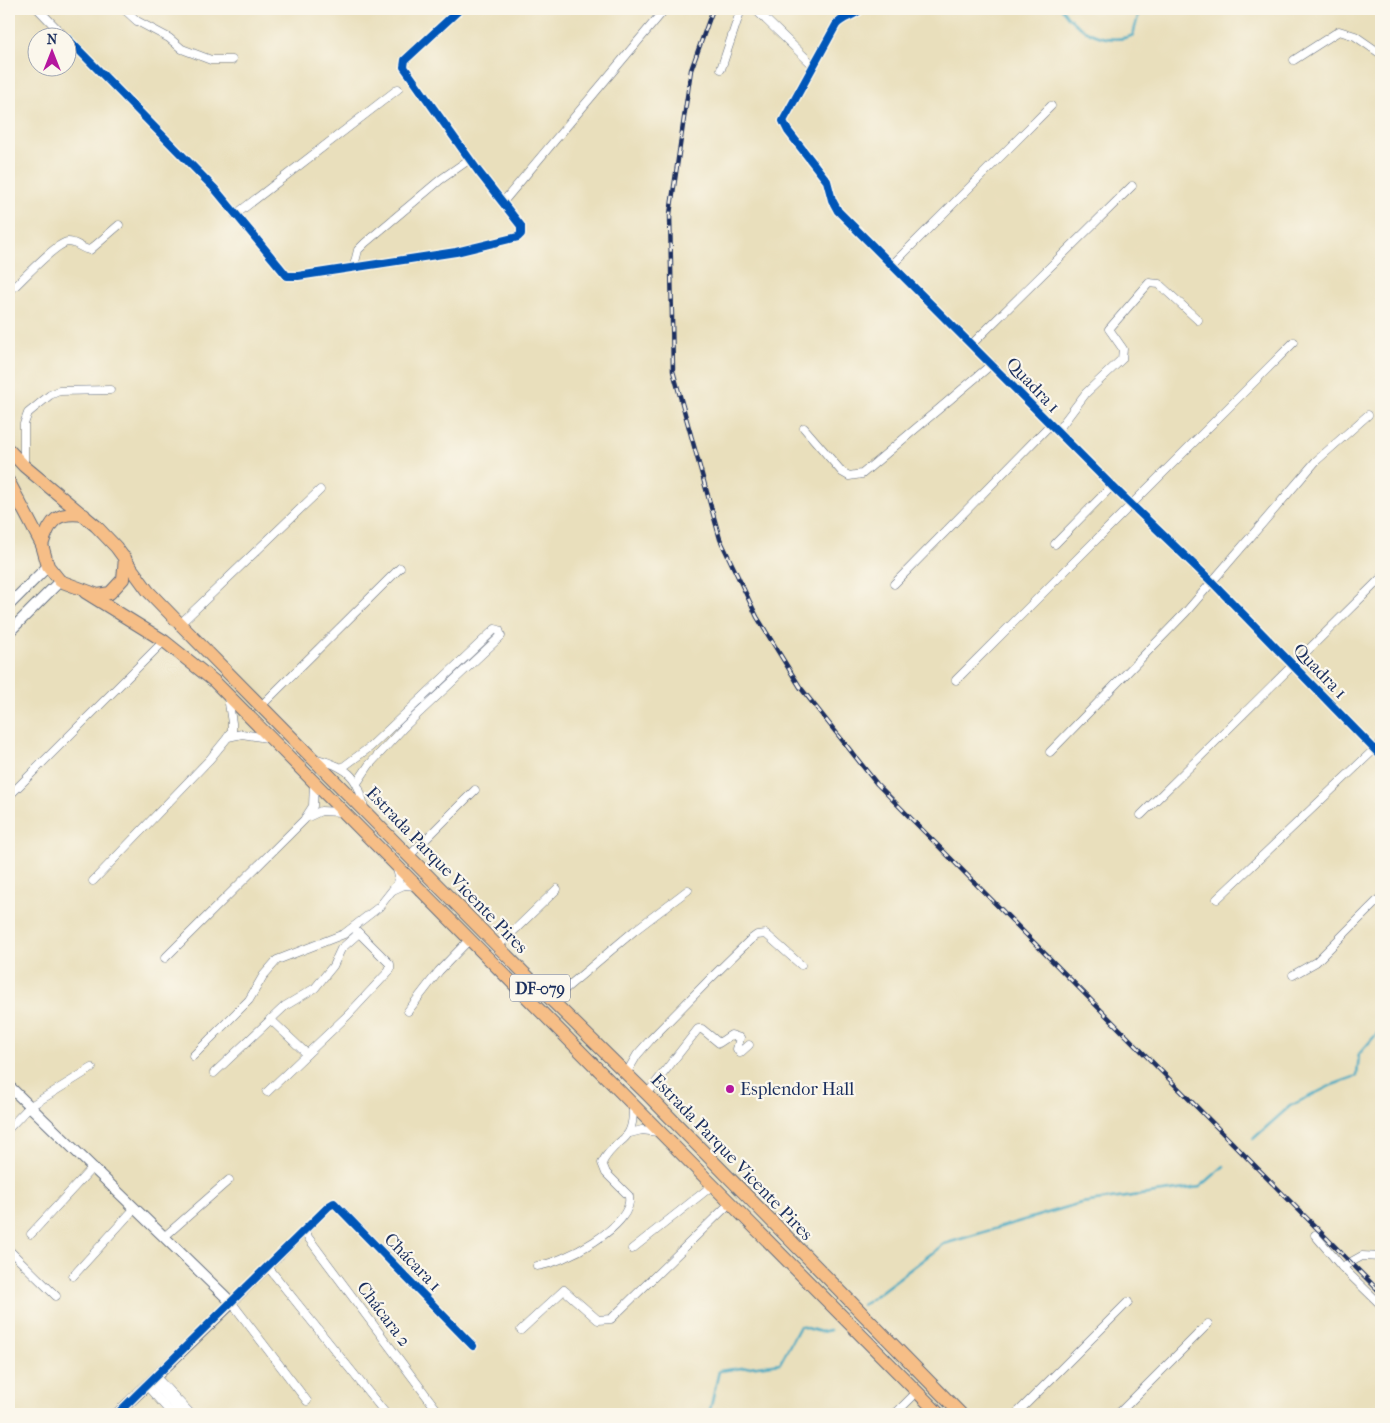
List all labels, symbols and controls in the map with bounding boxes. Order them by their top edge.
north arrow [28,28,78,78]
text: N [47,31,58,48]
street label: Quadra 1 [1001,353,1064,417]
street label: Quadra 1 [1288,639,1351,703]
street label: Estrada Parque Vicente Pires [362,783,532,958]
road number: DF-079 [510,974,570,1001]
street label: Estrada Parque Vicente Pires [647,1070,817,1245]
place label: Esplendor Hall [740,1079,854,1100]
marker: Esplendor Hall [724,1083,736,1095]
street label: Chácara 1 [380,1229,446,1296]
street label: Chácara 2 [352,1278,415,1351]

